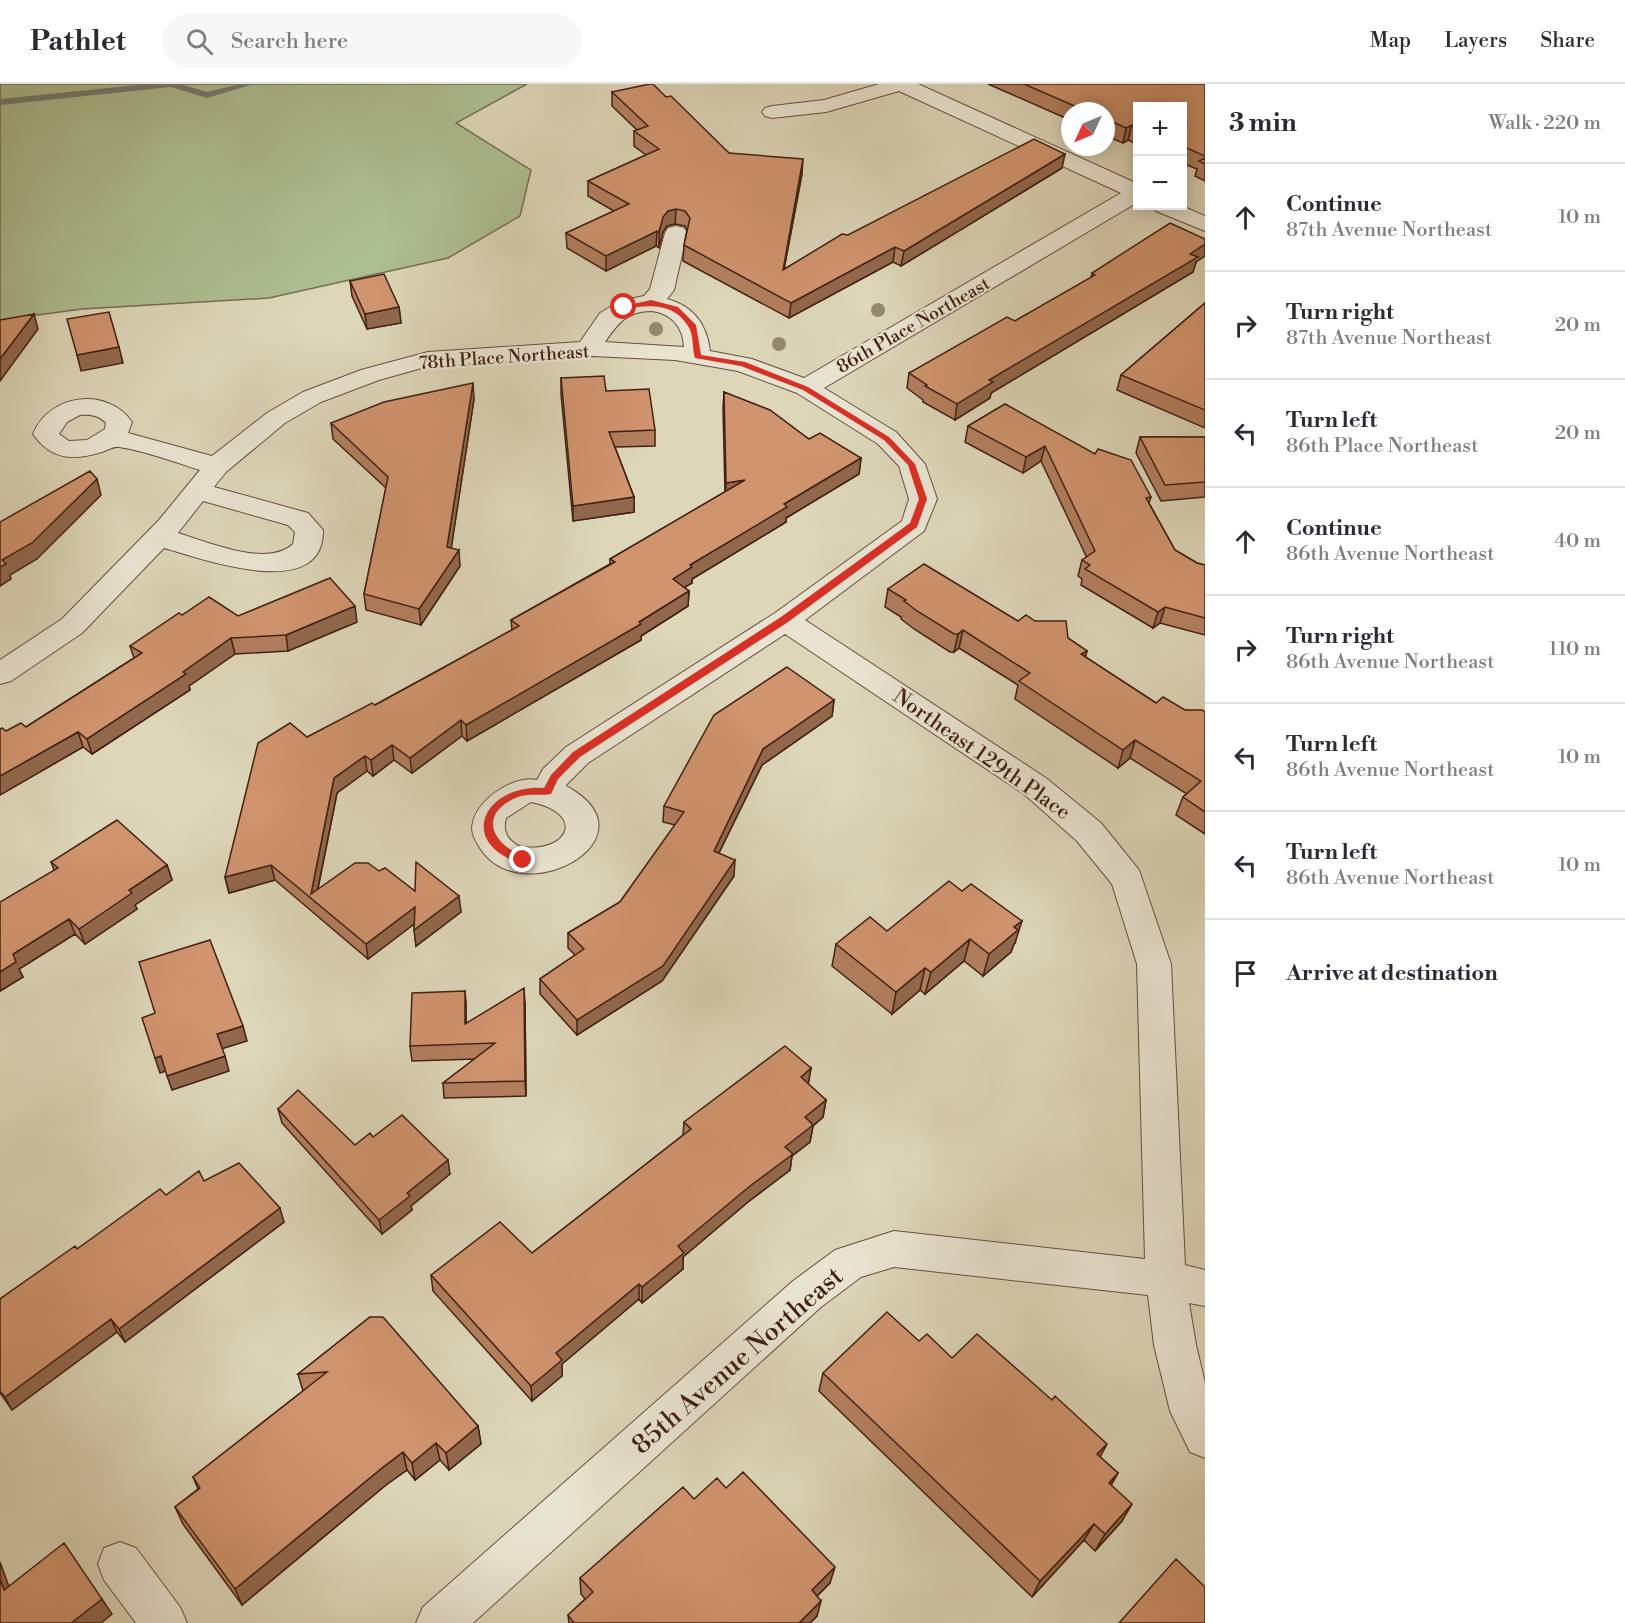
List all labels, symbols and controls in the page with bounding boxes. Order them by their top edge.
search box [162,14,582,68]
text: Pathlet [30,24,126,59]
icon: search [183,25,216,58]
text: Search here [231,28,348,55]
text: Map [1370,28,1411,54]
text: Layers [1444,28,1507,54]
text: Share [1540,28,1595,54]
north arrow [1061,102,1115,156]
map controls [1133,102,1187,210]
button: + [1133,102,1187,156]
text: 3 min [1229,107,1297,139]
text: Walk · 220 m [1488,111,1601,136]
button: − [1133,156,1187,210]
text: Continue [1286,191,1382,218]
icon: ahead [1229,201,1262,234]
text: 10 m [1558,205,1601,230]
text: 87th Avenue Northeast [1286,218,1492,243]
street label: 86th Place Northeast [833,272,994,379]
route start [610,293,636,319]
text: Turn right [1286,299,1394,326]
icon: right [1229,309,1262,342]
text: 20 m [1555,313,1601,338]
text: 87th Avenue Northeast [1286,326,1492,351]
street label: 78th Place Northeast [418,340,591,375]
text: Turn left [1286,407,1377,434]
icon: left [1229,417,1262,450]
text: 20 m [1555,421,1601,446]
text: 86th Place Northeast [1286,434,1478,459]
text: Continue [1286,515,1382,542]
icon: ahead [1229,525,1262,558]
text: 40 m [1554,529,1601,554]
text: 86th Avenue Northeast [1286,542,1494,567]
text: Turn right [1286,623,1394,650]
icon: right [1229,633,1262,666]
text: 110 m [1549,637,1601,662]
text: 86th Avenue Northeast [1286,650,1494,675]
street label: Northeast 129th Place [888,684,1075,826]
text: Turn left [1286,731,1377,758]
icon: left [1229,741,1262,774]
text: 10 m [1558,745,1601,770]
text: 86th Avenue Northeast [1286,758,1494,783]
text: Turn left [1286,839,1377,866]
route end [509,846,535,872]
icon: left [1229,849,1262,882]
text: 10 m [1558,853,1601,878]
text: 86th Avenue Northeast [1286,866,1494,891]
icon: arrive [1229,957,1262,990]
text: Arrive at destination [1286,960,1498,987]
street label: 85th Avenue Northeast [626,1260,850,1461]

